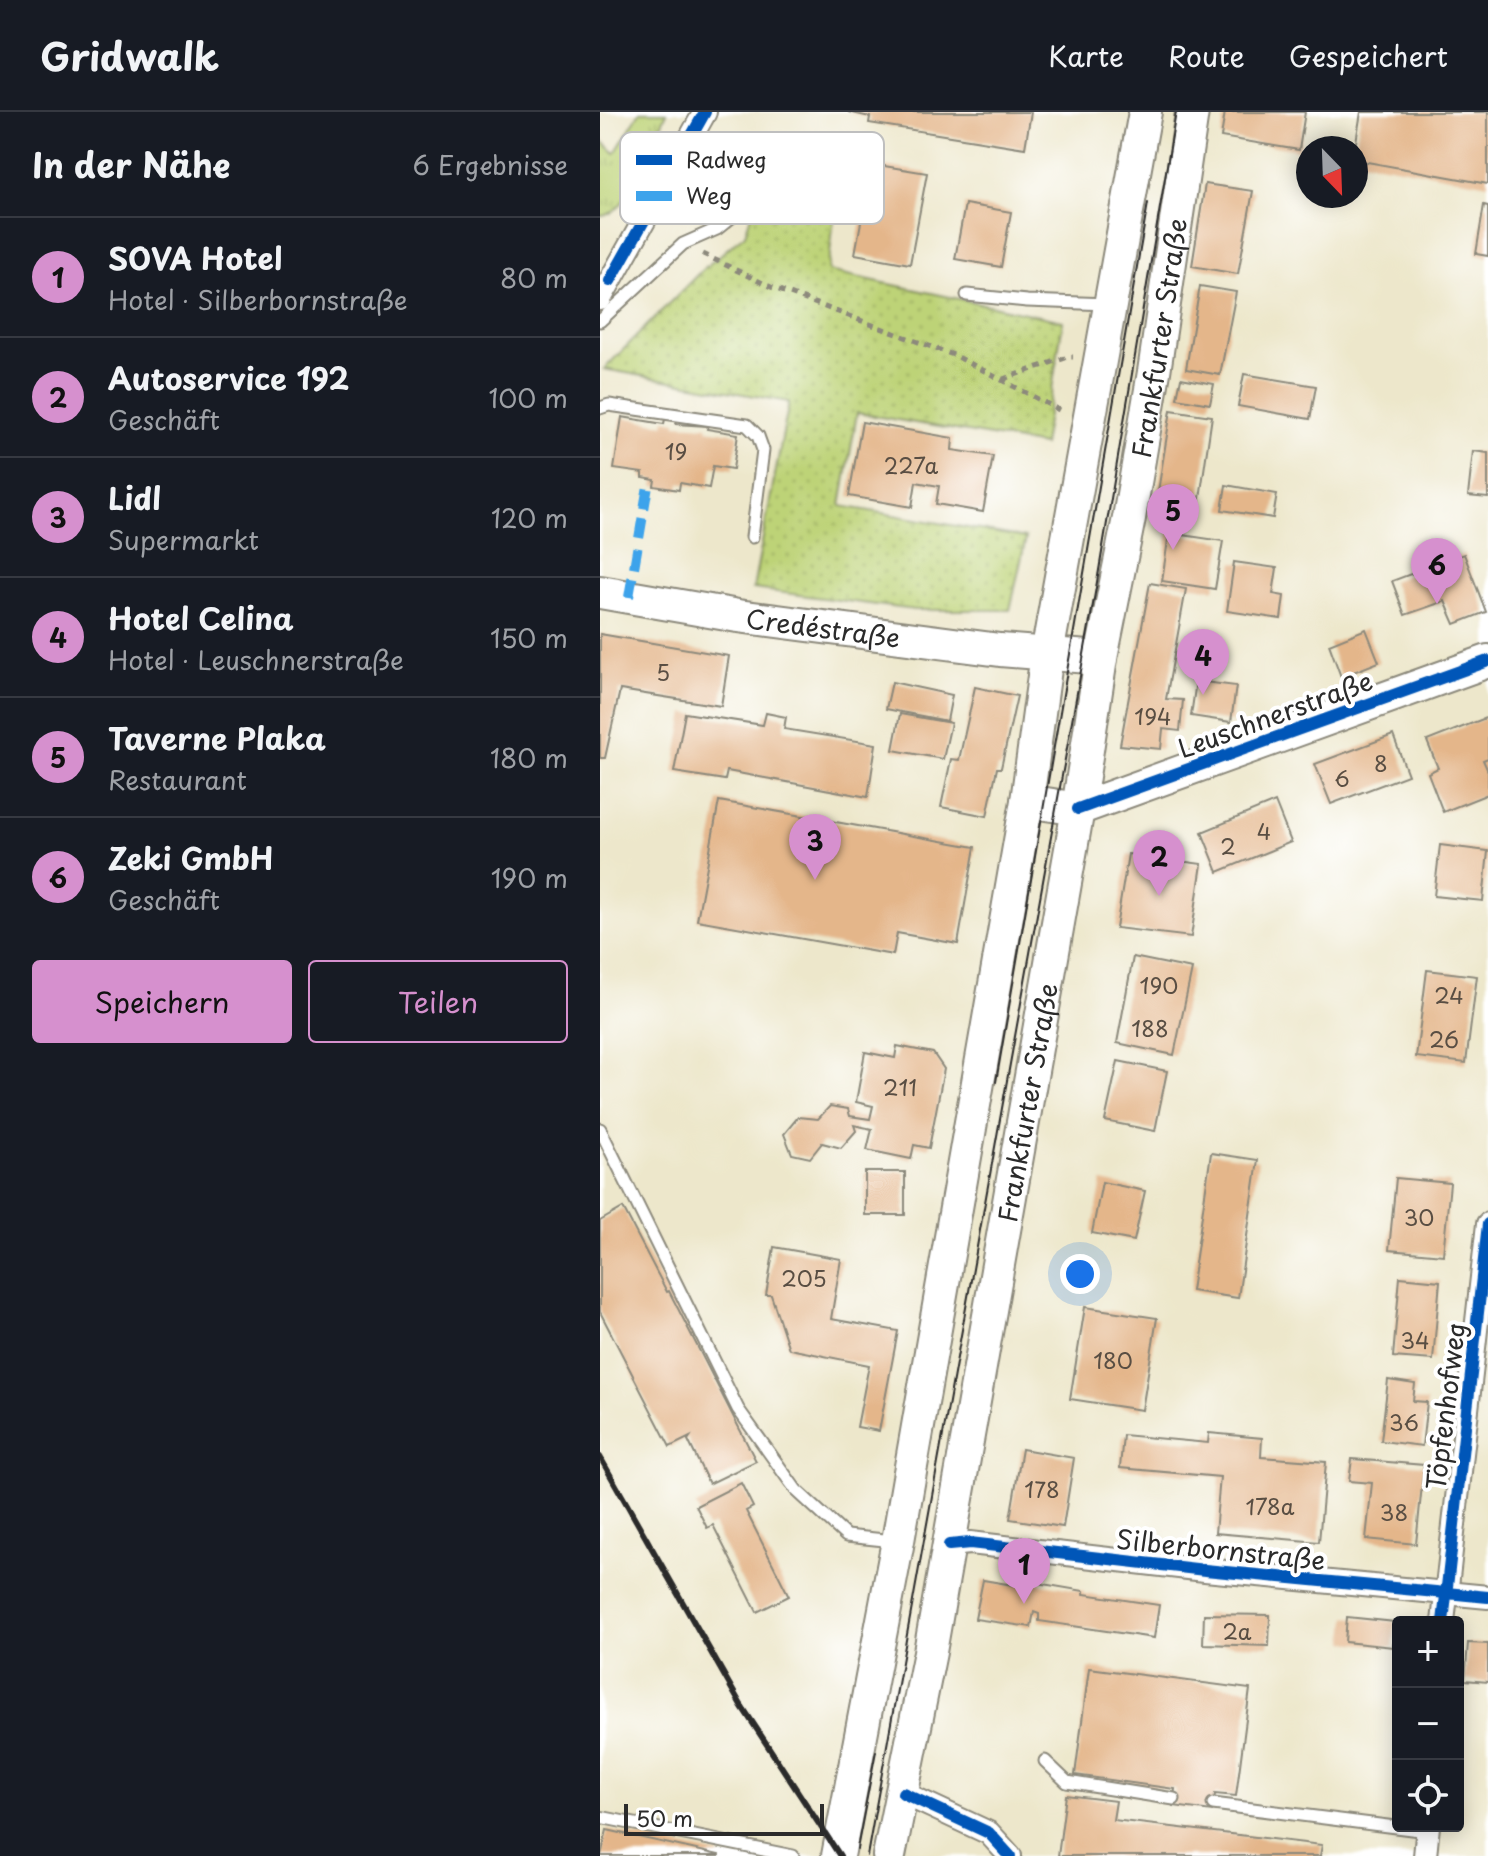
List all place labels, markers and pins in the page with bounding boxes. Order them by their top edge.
pin: 5 [1147,484,1199,550]
pin: 6 [1411,538,1463,604]
pin: 4 [1177,629,1229,695]
pin: 3 [789,814,841,880]
pin: 2 [1133,830,1185,896]
pin: 1 [998,1538,1050,1604]

